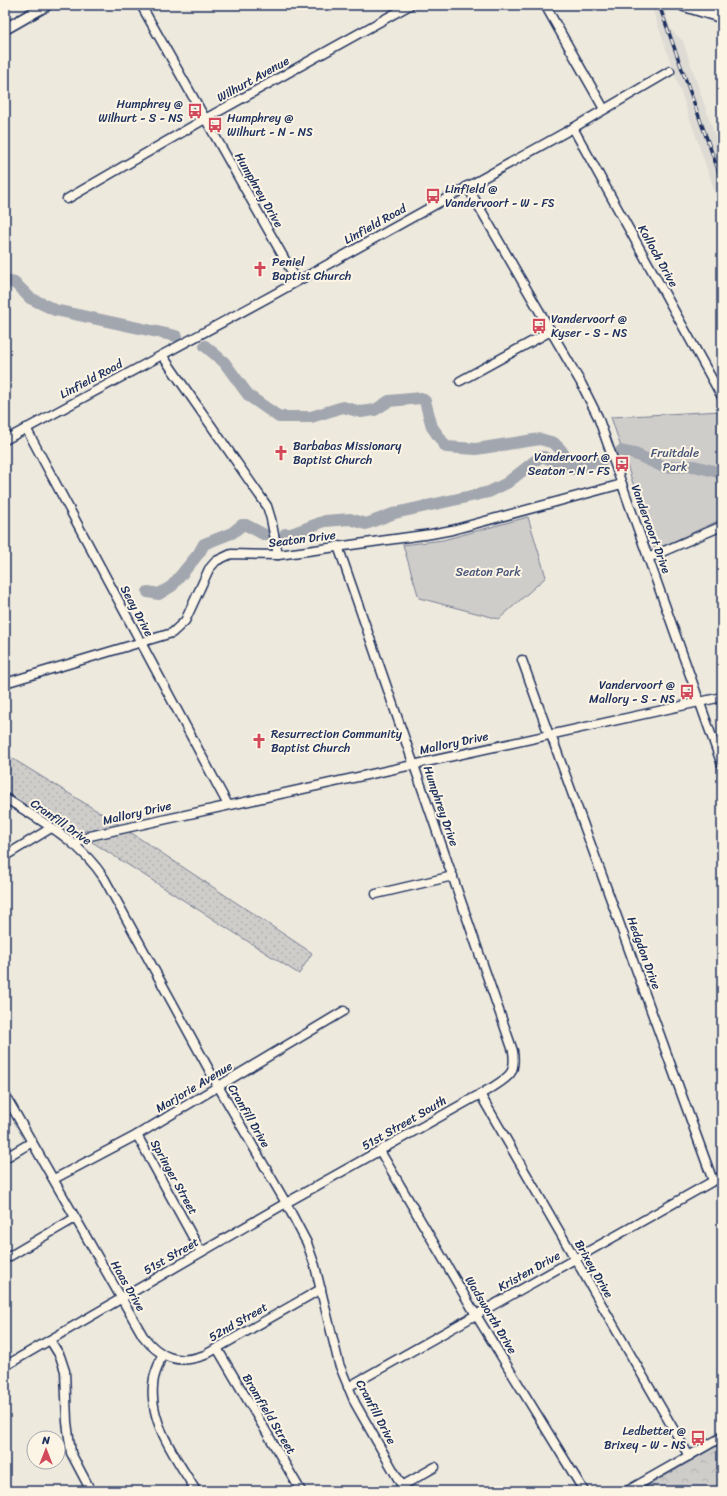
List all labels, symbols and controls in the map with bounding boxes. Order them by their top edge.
street label: Wilhurt Avenue [213,50,293,108]
place label: Humphrey @ Wilhurt - S - NS [98,93,184,129]
bus stop icon: Humphrey @ Wilhurt - S - NS [186,102,204,120]
place label: Humphrey @ Wilhurt - N - NS [227,107,313,143]
bus stop icon: Humphrey @ Wilhurt - N - NS [206,116,224,134]
street label: Humphrey Drive [228,148,290,232]
place label: Linfield @ Vandervoort - W - FS [445,178,555,214]
bus stop icon: Linfield @ Vandervoort - W - FS [424,187,442,205]
street label: Linfield Road [340,197,412,250]
street label: Kolloch Drive [632,221,684,291]
place label: Peniel Baptist Church [272,251,351,287]
church icon: Peniel Baptist Church [251,260,269,278]
place label: Vandervoort @ Kyser - S - NS [551,308,628,344]
bus stop icon: Vandervoort @ Kyser - S - NS [530,317,548,335]
street label: Linfield Road [55,352,128,405]
place label: Barbabas Missionary Baptist Church [293,435,402,471]
park label: Fruitdale Park [651,442,699,478]
church icon: Barbabas Missionary Baptist Church [272,444,290,462]
place label: Vandervoort @ Seaton - N - FS [528,446,611,482]
bus stop icon: Vandervoort @ Seaton - N - FS [613,455,631,473]
street label: Vandervoort Drive [625,481,677,577]
street label: Seaton Drive [267,524,337,554]
park label: Seaton Park [455,561,521,583]
street label: Seay Drive [114,581,160,641]
place label: Vandervoort @ Mallory - S - NS [589,674,676,710]
bus stop icon: Vandervoort @ Mallory - S - NS [678,683,696,701]
place label: Resurrection Community Baptist Church [271,723,403,759]
street label: Mallory Drive [417,725,491,761]
church icon: Resurrection Community Baptist Church [250,732,268,750]
street label: Humphrey Drive [417,763,465,849]
street label: Cranfill Drive [26,793,96,851]
street label: Mallory Drive [100,794,174,832]
street label: Hedgdon Drive [621,913,667,993]
street label: Marjorie Avenue [151,1055,237,1119]
street label: Cranfill Drive [222,1080,276,1152]
street label: 51st Street South [357,1090,451,1156]
street label: Springer Street [144,1135,204,1219]
street label: 51st Street [139,1231,203,1281]
street label: Brixey Drive [568,1236,620,1302]
street label: Kristen Drive [494,1245,564,1297]
street label: Haas Drive [104,1256,152,1316]
street label: Wadsworth Drive [459,1272,523,1358]
street label: 52nd Street [204,1296,272,1348]
street label: Bromfield Street [236,1369,302,1459]
street label: Cranfill Drive [350,1376,402,1448]
place label: Ledbetter @ Brixey - W - NS [604,1420,687,1456]
bus stop icon: Ledbetter @ Brixey - W - NS [689,1429,707,1447]
north arrow [26,1430,66,1470]
text: N [41,1431,50,1450]

